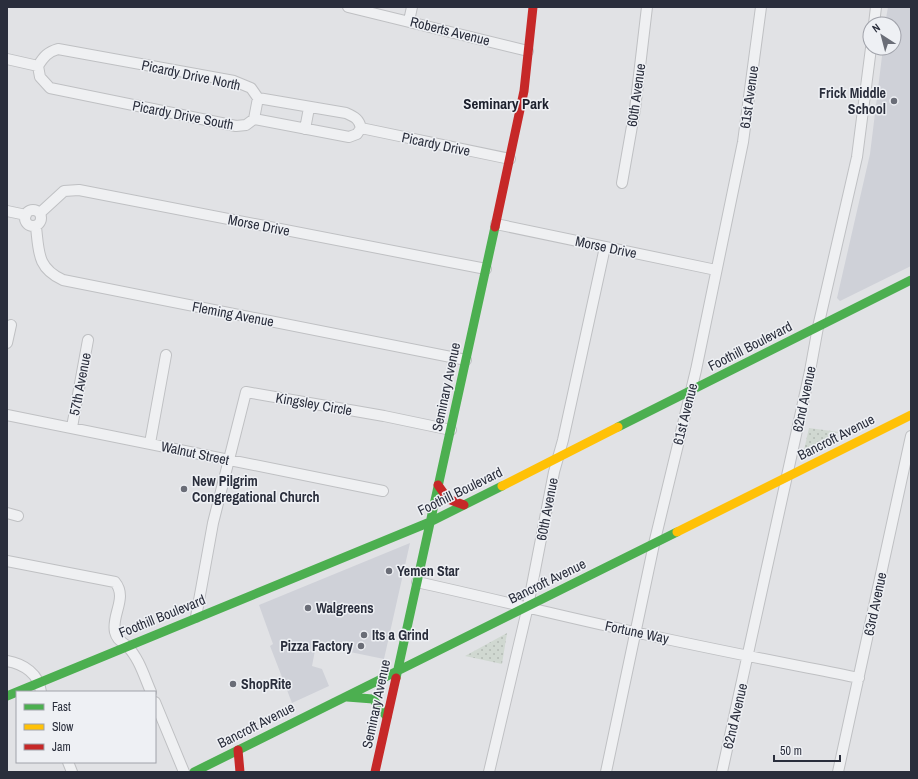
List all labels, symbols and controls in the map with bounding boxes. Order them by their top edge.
street label: Roberts Avenue [408,12,492,50]
north arrow [862,16,902,56]
text: N [869,20,883,35]
street label: Picardy Drive North [140,56,242,94]
street label: 60th Avenue [623,62,649,128]
street label: 61st Avenue [736,65,762,129]
place label: Frick Middle School [819,84,886,118]
district label: Seminary Park [463,93,549,114]
street label: Picardy Drive South [131,96,235,134]
marker: Frick Middle School [889,96,899,106]
street label: Picardy Drive [400,128,472,160]
street label: Morse Drive [227,210,291,240]
street label: Morse Drive [574,232,638,262]
street label: Fleming Avenue [191,297,275,331]
street label: Foothill Boulevard [705,317,795,375]
street label: Seminary Avenue [428,341,464,433]
street label: 57th Avenue [65,351,95,417]
street label: 62nd Avenue [788,364,820,434]
street label: 61st Avenue [669,381,701,447]
street label: Kingsley Circle [274,388,354,420]
street label: Bancroft Avenue [794,410,878,464]
street label: Walnut Street [159,437,231,469]
street label: Foothill Boulevard [415,463,505,519]
place label: New Pilgrim Congregational Church [192,472,320,506]
street label: 60th Avenue [532,476,562,542]
marker: New Pilgrim Congregational Church [179,484,189,494]
street label: Bancroft Avenue [505,554,589,608]
place label: Yemen Star [397,562,460,580]
marker: Yemen Star [384,566,394,576]
street label: 63rd Avenue [860,571,890,637]
street label: Foothill Boulevard [116,590,208,642]
place label: Walgreens [316,599,374,617]
marker: Walgreens [303,603,313,613]
street label: Fortune Way [603,616,671,648]
place label: Its a Grind [372,626,429,644]
marker: Its a Grind [359,630,369,640]
place label: Pizza Factory [280,637,354,655]
marker: Pizza Factory [356,641,366,651]
street label: Seminary Avenue [358,658,394,750]
place label: ShopRite [241,675,291,693]
marker: ShopRite [228,679,238,689]
street label: 62nd Avenue [719,681,751,751]
legend [16,691,156,763]
street label: Bancroft Avenue [214,698,298,752]
text: Fast [52,699,71,715]
text: Slow [52,719,74,735]
scale bar [774,737,840,763]
text: Jam [52,739,71,755]
text: 50 m [780,743,802,759]

